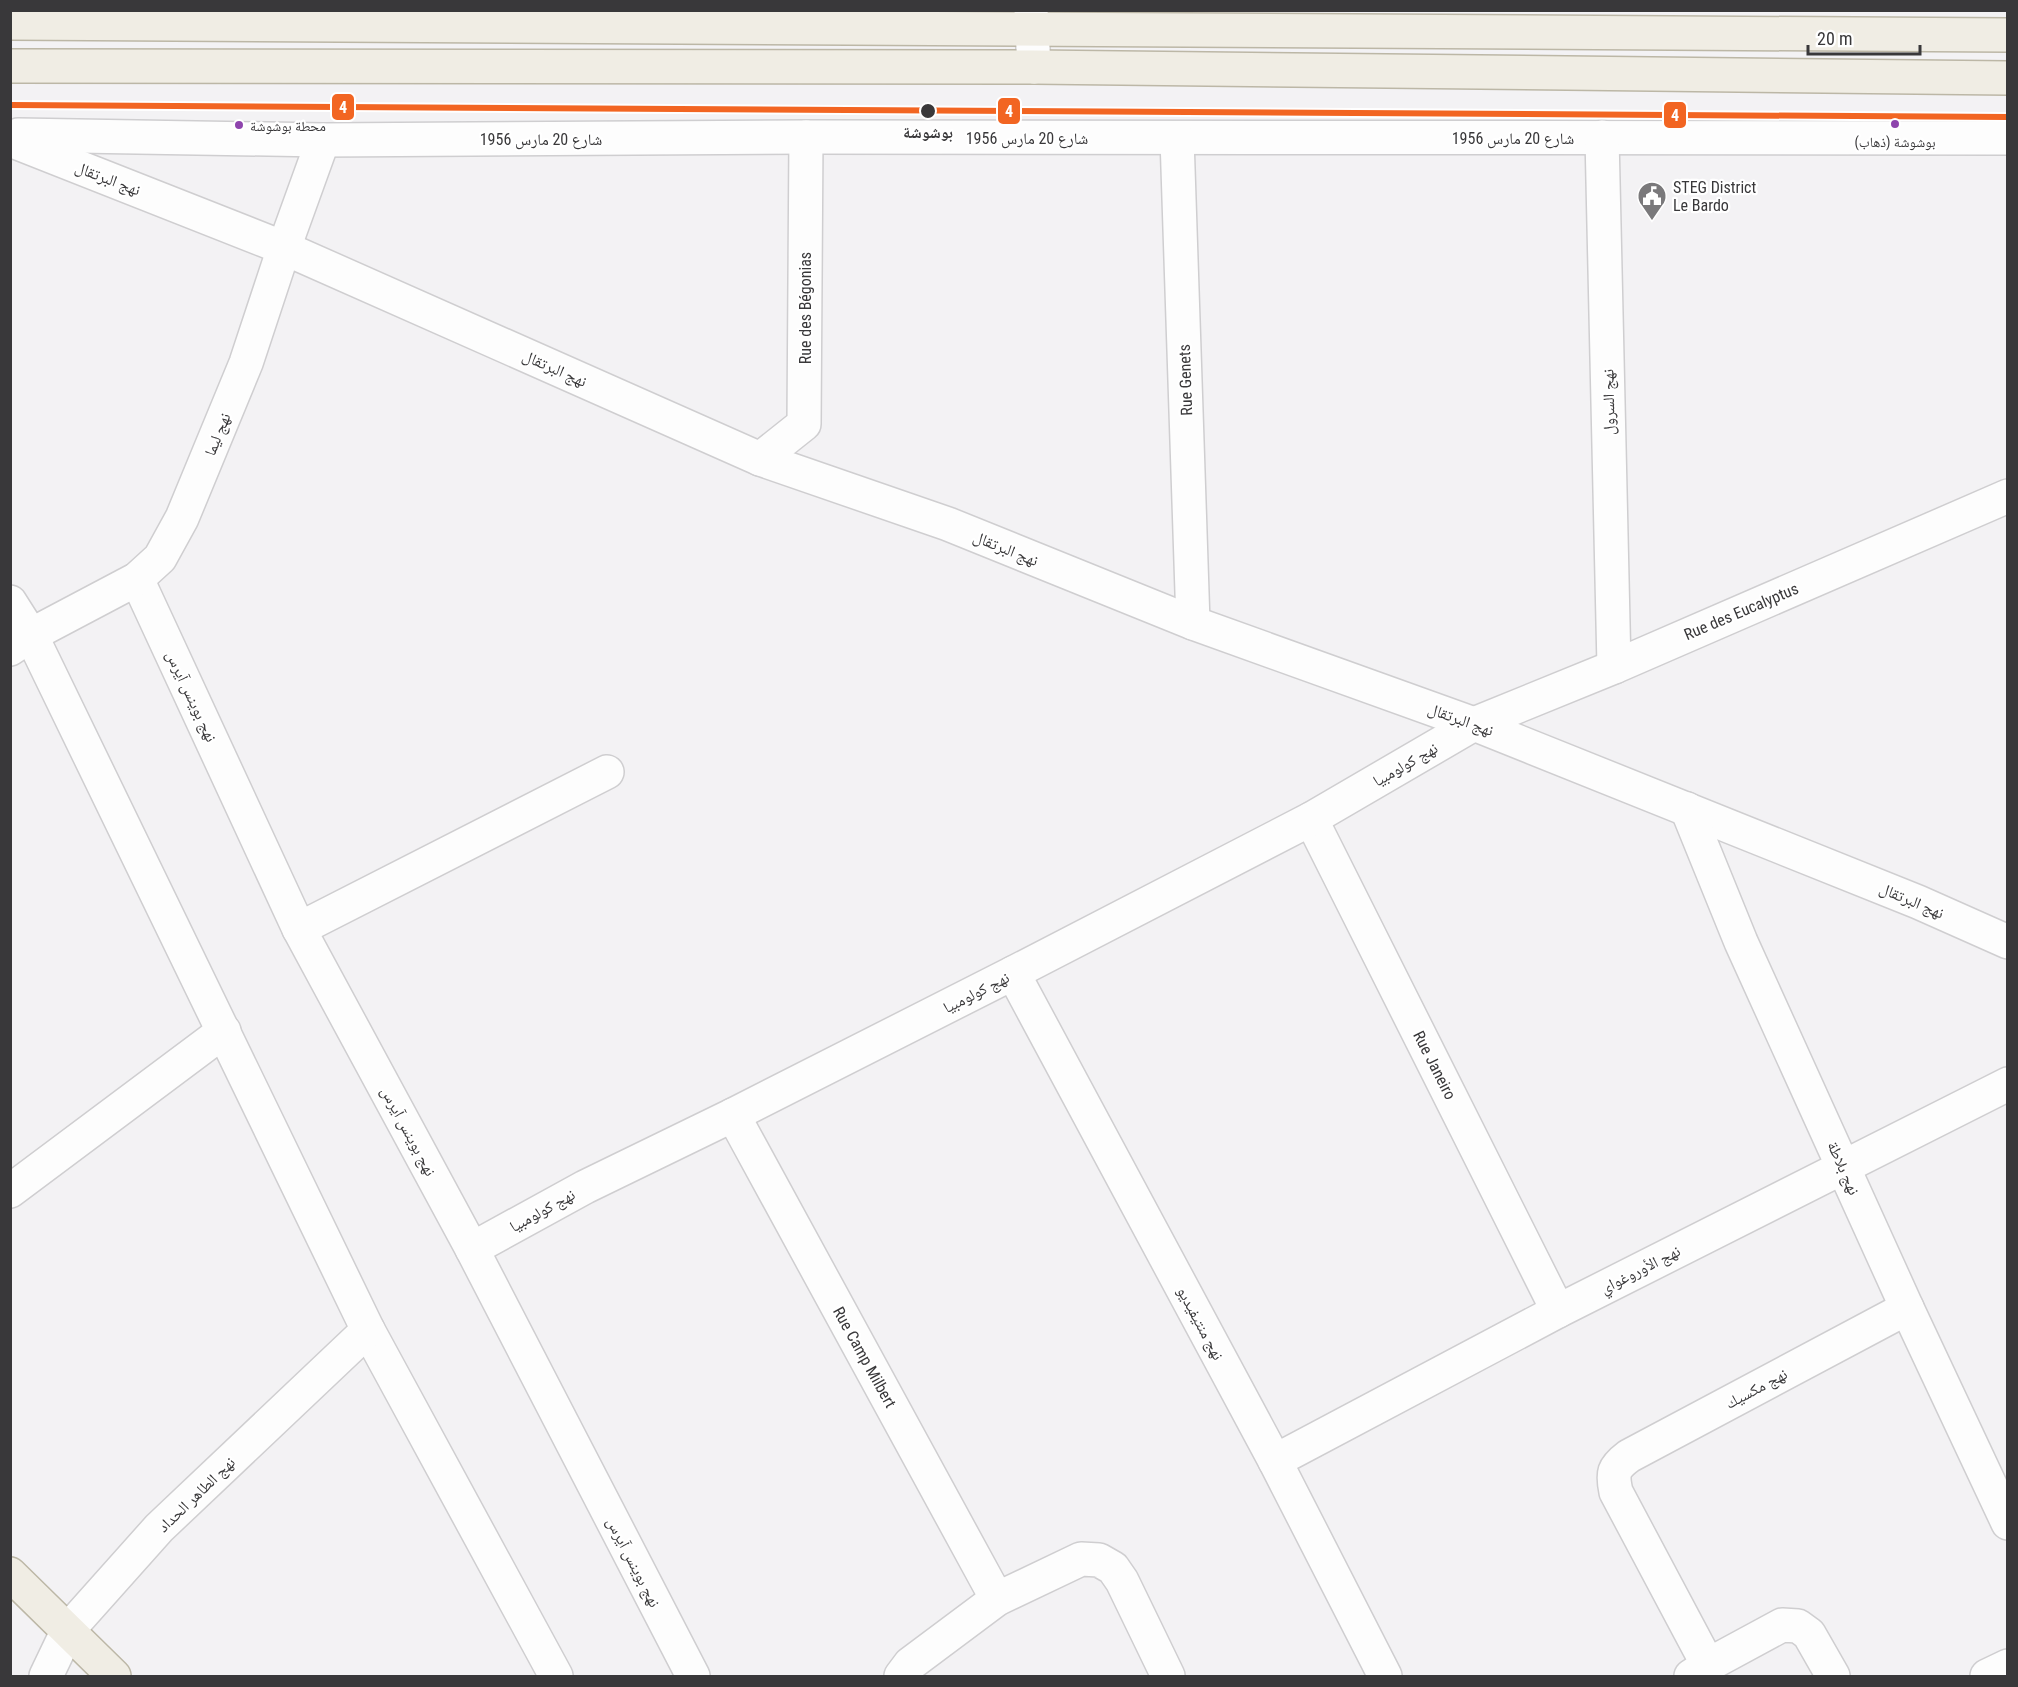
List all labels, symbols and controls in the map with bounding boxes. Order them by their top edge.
scale bar [1808,18,1920,56]
text: 20 m [1817,28,1852,49]
line badge: 4 [331,93,355,121]
line badge: 4 [997,97,1021,125]
text: 4 [339,98,347,117]
line badge: 4 [1663,101,1687,129]
marker: بوشوشة [919,102,937,120]
text: 4 [1005,102,1013,121]
text: 4 [1671,106,1679,125]
place label: محطة بوشوشة [250,118,326,135]
marker: بوشوشة (ذهاب) [1889,118,1901,130]
marker: محطة بوشوشة [233,119,245,131]
place label: بوشوشة [903,123,953,142]
street label: شارع 20 مارس 1956 [966,129,1088,149]
street label: شارع 20 مارس 1956 [1452,129,1574,149]
street label: شارع 20 مارس 1956 [480,130,602,150]
place label: بوشوشة (ذهاب) [1854,134,1936,151]
street label: نهج البرتقال [72,157,143,201]
place label: STEG District Le Bardo [1673,178,1756,215]
public building icon: STEG District Le Bardo [1636,180,1668,222]
street label: Rue des Bégonias [796,252,815,364]
street label: Rue Genets [1175,344,1196,416]
street label: نهج البرتقال [519,346,590,392]
street label: نهج السرول [1598,369,1620,435]
street label: نهج ليما [200,410,236,459]
street label: نهج البرتقال [970,527,1041,571]
street label: Rue des Eucalyptus [1681,579,1801,644]
street label: نهج بوينس آيرس [161,647,221,745]
street label: نهج البرتقال [1425,699,1496,741]
street label: نهج كولومبيا [1369,738,1442,791]
street label: نهج البرتقال [1876,878,1947,923]
street label: نهج كولومبيا [940,968,1013,1018]
street label: Rue Janeiro [1409,1028,1460,1103]
street label: نهج بوينس آيرس [376,1083,440,1180]
street label: نهج بلاطة [1822,1138,1864,1198]
street label: نهج كولومبيا [506,1185,579,1237]
street label: نهج الأوروغواي [1597,1241,1685,1300]
street label: نهج منتيفيديو [1172,1283,1228,1364]
street label: Rue Camp Milbert [829,1303,900,1411]
street label: نهج مكسيك [1722,1364,1791,1414]
street label: نهج الطاهر الحداد [154,1453,240,1537]
street label: نهج بوينس آيرس [602,1514,664,1611]

